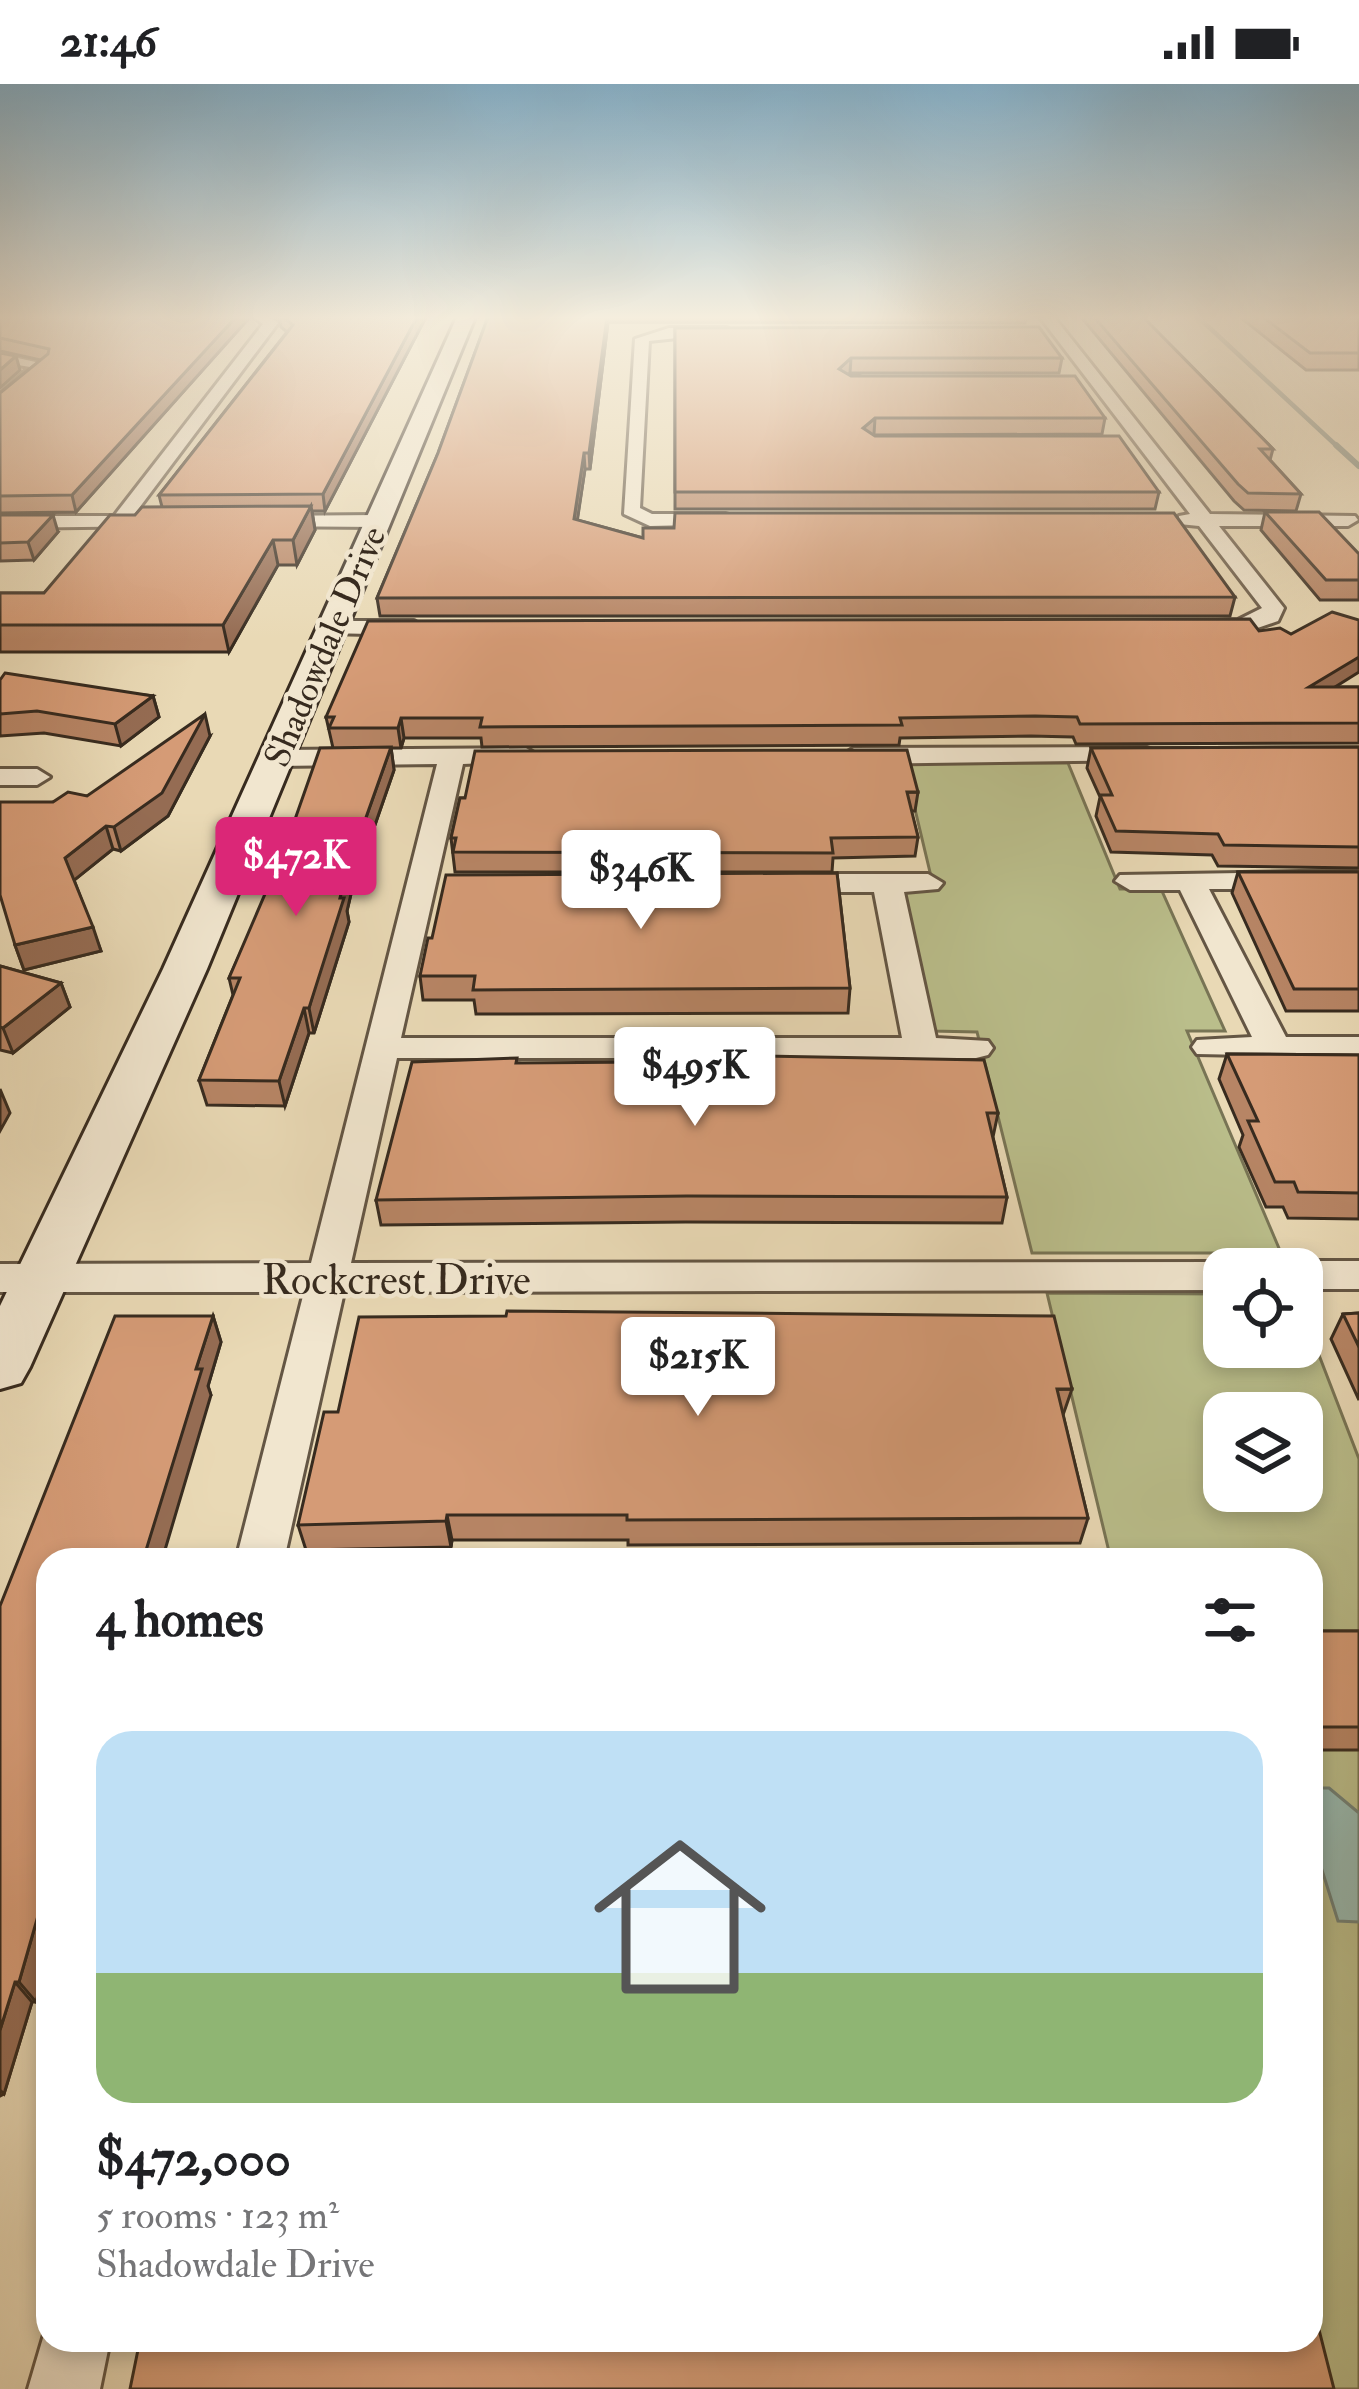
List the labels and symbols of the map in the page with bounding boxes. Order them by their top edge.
street label: Shadowdale Drive [254,519,396,774]
pin: $472K [212,817,380,919]
pin: $346K [557,830,725,932]
pin: $495K [611,1027,779,1129]
street label: Rockcrest Drive [261,1255,531,1307]
pin: $215K [614,1317,782,1419]

